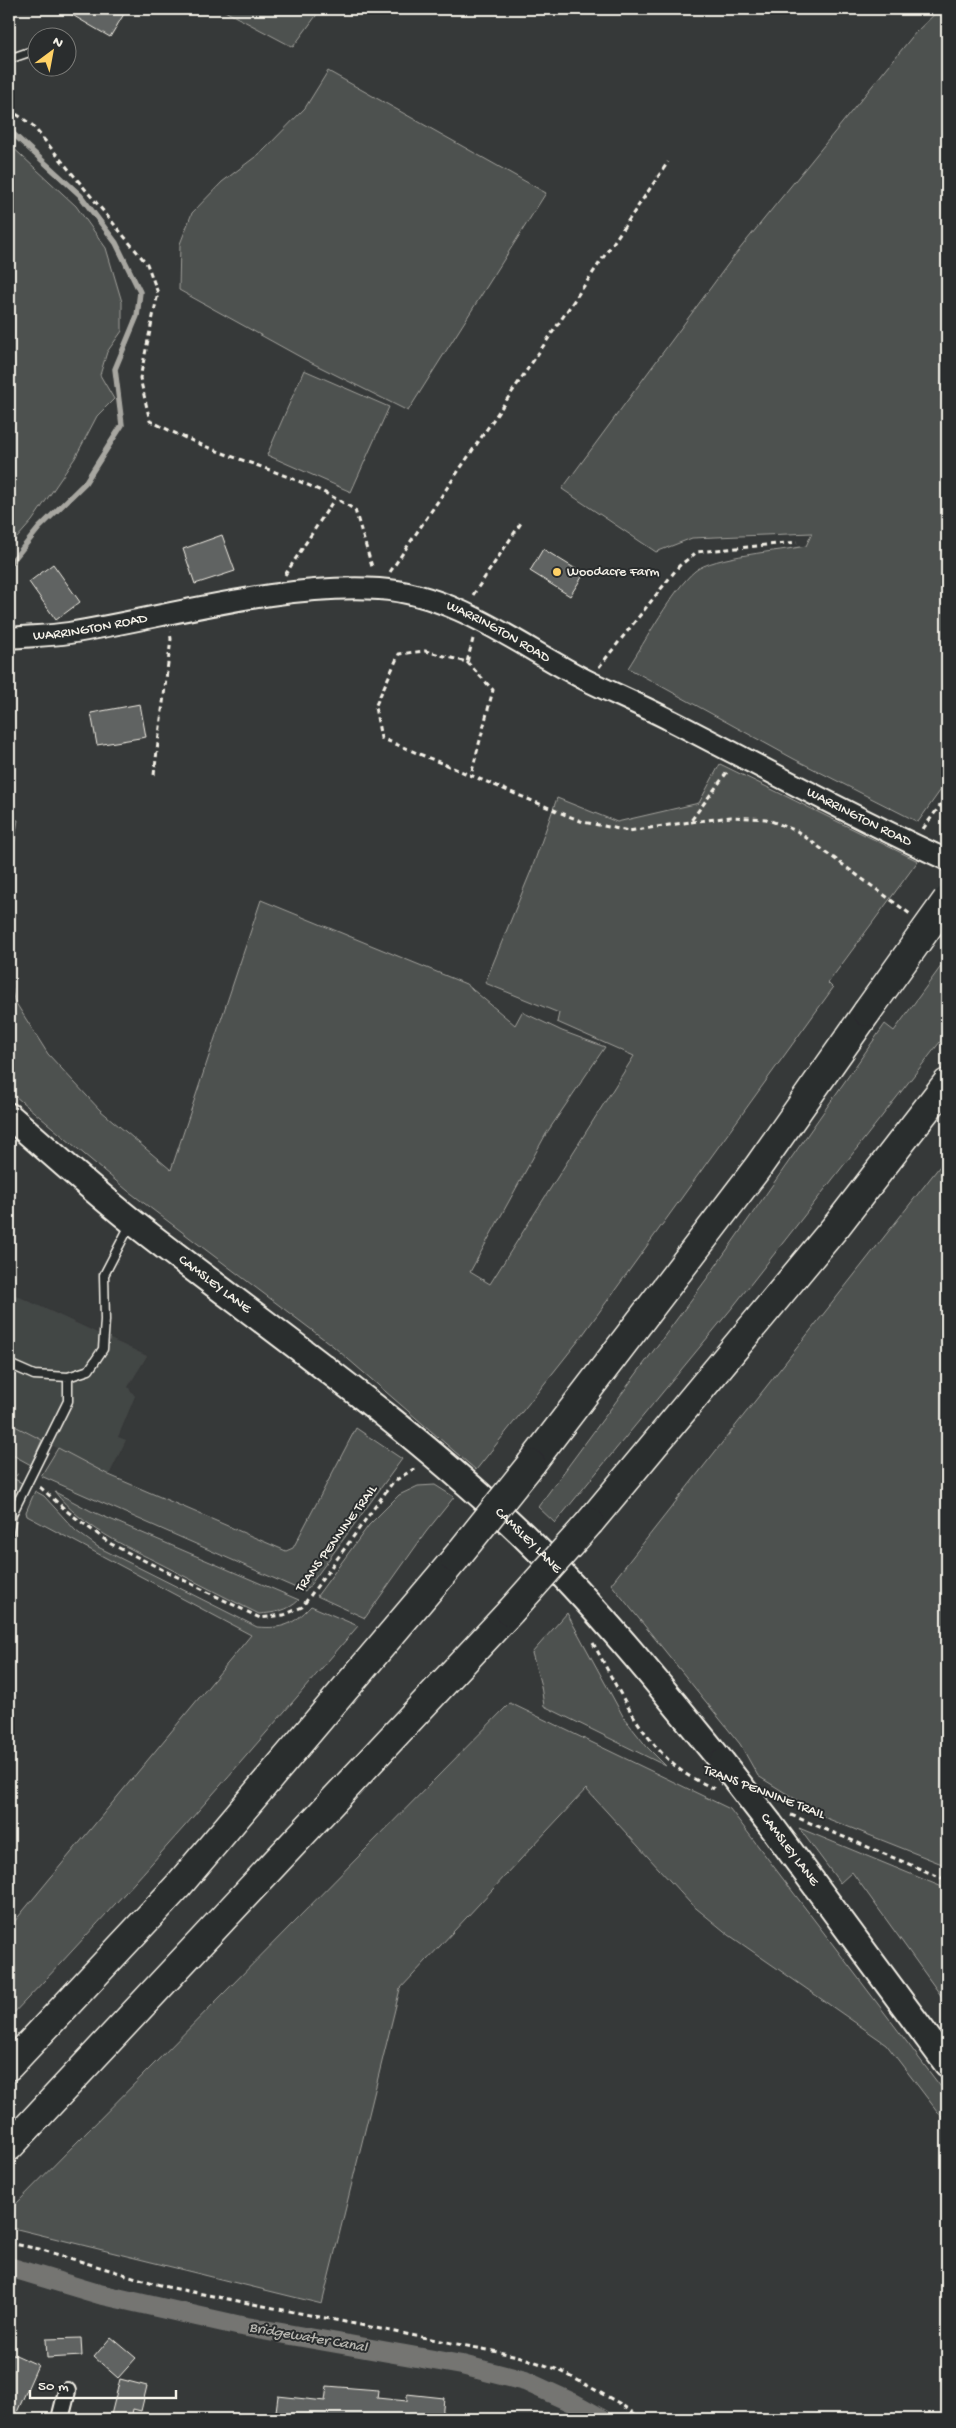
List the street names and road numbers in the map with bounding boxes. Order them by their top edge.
street label: WARRINGTON ROAD [444,597,554,667]
street label: WARRINGTON ROAD [33,610,150,645]
street label: WARRINGTON ROAD [804,784,915,851]
street label: CAMSLEY LANE [175,1251,256,1318]
street label: TRANS PENNINE TRAIL [292,1481,382,1597]
street label: CAMSLEY LANE [491,1504,566,1578]
street label: TRANS PENNINE TRAIL [700,1762,828,1824]
street label: CAMSLEY LANE [756,1810,823,1891]

